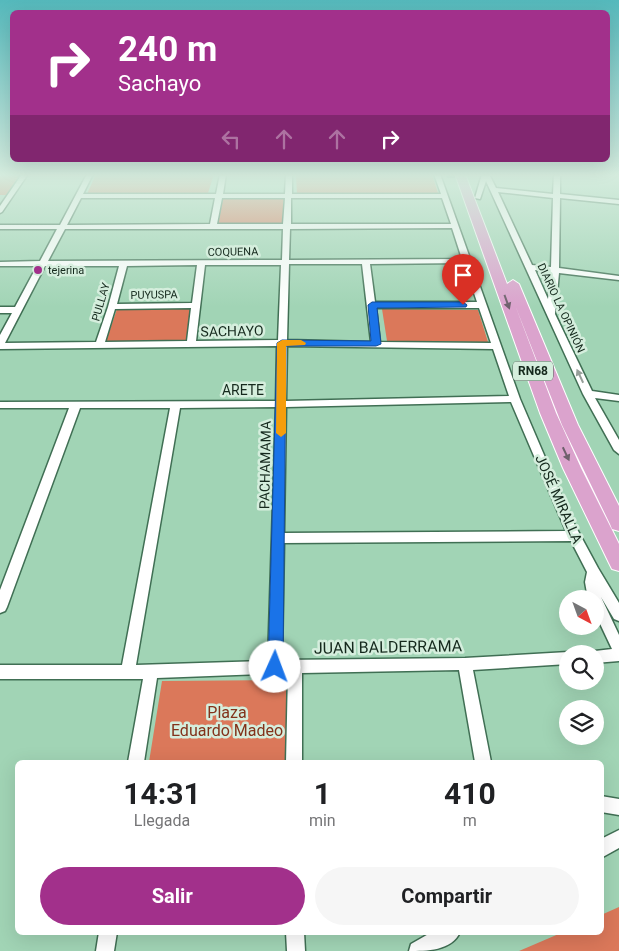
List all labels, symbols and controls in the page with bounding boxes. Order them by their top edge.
text: 240 m [118,29,217,70]
icon: right [35,30,100,95]
text: Sachayo [118,71,201,96]
icon: left [217,125,245,153]
icon: ahead [270,125,298,153]
icon: ahead [323,125,351,153]
icon: right [376,125,404,153]
street label: COQUENA [207,245,259,259]
pin [442,254,484,305]
icon: arrive [449,261,477,289]
street label: DIARIO LA OPINIÓN [535,261,587,355]
marker: tejerina [32,264,44,276]
place label: tejerina [48,264,84,277]
street label: PULLAY [89,281,113,323]
street label: PUYUSPA [130,288,179,302]
one-way arrow [503,295,511,310]
street label: SACHAYO [200,322,264,340]
road number: RN68 [513,362,553,381]
one-way arrow [575,369,583,383]
street label: ARETE [222,382,264,398]
street label: PACHAMAMA [256,421,274,509]
one-way arrow [561,446,570,461]
street label: JOSÉ MIRALLA [532,452,587,546]
north arrow [559,590,604,635]
map controls [559,590,604,745]
street label: JUAN BALDERRAMA [314,636,463,658]
position arrow [248,640,300,692]
button: search [559,645,604,690]
button: layers [559,700,604,745]
park label: Plaza Eduardo Madeo [171,703,283,740]
text: 14:31 [123,776,201,811]
text: 1 [314,776,331,811]
text: 410 [444,776,496,811]
text: Llegada [134,811,190,830]
text: min [309,811,336,830]
text: m [463,811,477,830]
button: Salir [40,867,305,925]
button: Compartir [315,867,579,925]

